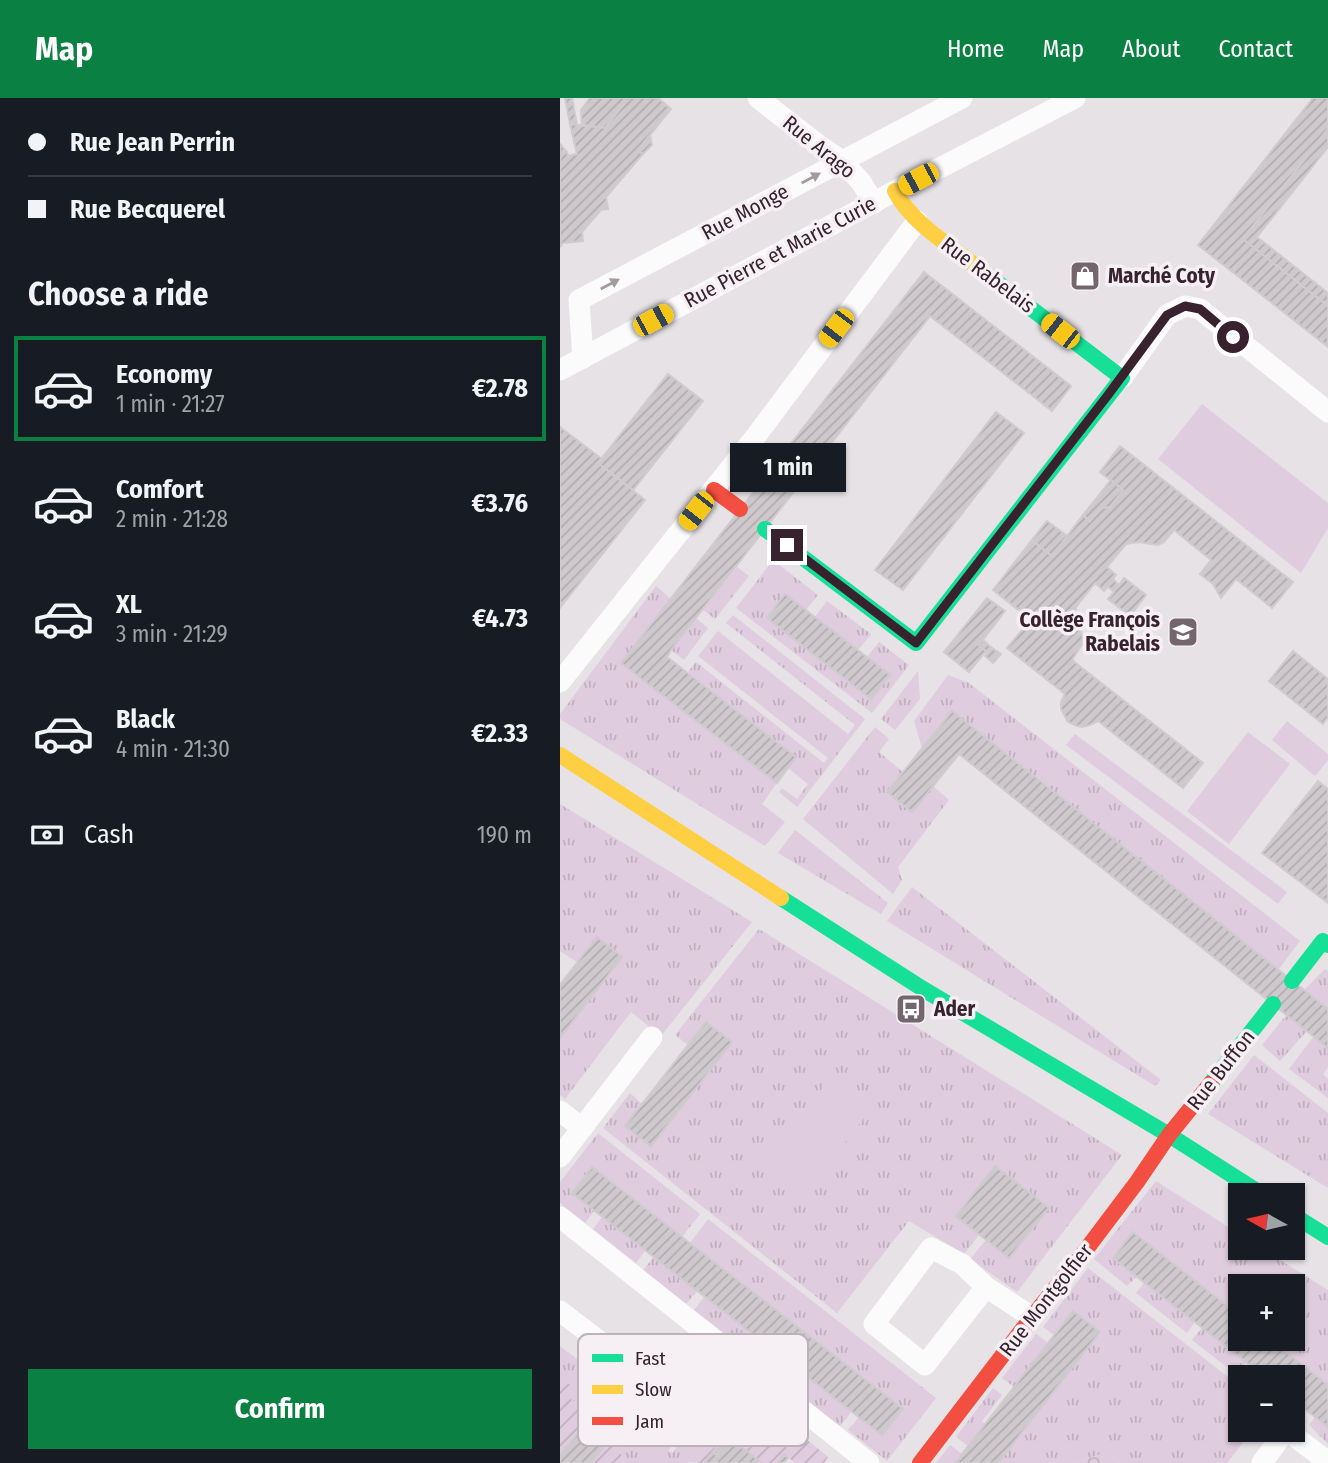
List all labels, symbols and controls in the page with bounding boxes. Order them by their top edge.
text: Map [35,29,93,69]
text: Home [947,35,1004,63]
text: Map [1042,35,1084,63]
text: About [1122,35,1180,63]
text: Contact [1218,35,1293,63]
street label: Rue Arago [777,110,861,184]
text: Rue Jean Perrin [70,127,235,158]
car [895,160,942,198]
one-way arrow [801,172,821,183]
street label: Rue Monge [697,178,793,246]
street label: Rue Pierre et Marie Curie [680,190,880,314]
text: Rue Becquerel [70,194,225,225]
street label: Rue Rabelais [936,231,1040,319]
shop icon: Marché Coty [1068,259,1102,293]
place label: Marché Coty [1108,263,1216,289]
text: Choose a ride [28,275,209,313]
one-way arrow [600,278,620,289]
car [630,301,677,339]
car [815,305,858,351]
car [1037,310,1084,352]
route start [1217,321,1249,353]
icon: car [32,357,95,420]
text: Economy [116,359,212,390]
text: €2.78 [472,373,528,404]
text: 1 min · 21:27 [116,390,224,418]
callout: 1 min [729,444,845,492]
text: 1 min [763,453,813,481]
icon: car [32,472,95,535]
text: Comfort [116,474,204,505]
text: €3.76 [472,488,528,519]
car [675,488,718,534]
text: 2 min · 21:28 [116,505,228,533]
route end [771,529,803,561]
icon: car [32,587,95,650]
text: XL [116,589,142,620]
text: €4.73 [472,603,528,634]
place label: Collège François Rabelais [1020,607,1160,657]
school or university icon: Collège François Rabelais [1166,615,1200,649]
text: 3 min · 21:29 [116,620,228,648]
icon: car [32,702,95,765]
text: Black [116,704,175,735]
text: €2.33 [471,718,528,749]
text: 4 min · 21:30 [116,735,230,763]
icon: cash [28,816,66,854]
text: Cash [84,819,134,850]
text: 190 m [477,821,532,849]
bus stop icon: Ader [894,992,928,1026]
place label: Ader [933,996,975,1022]
street label: Rue Buffon [1182,1025,1260,1115]
north arrow [1228,1183,1306,1260]
map controls [1228,1183,1305,1442]
street label: Rue Montgolfier [994,1238,1099,1362]
button: + [1228,1274,1305,1351]
legend [578,1334,808,1446]
text: Fast [635,1347,666,1370]
button: − [1228,1365,1305,1442]
button: Confirm [28,1369,532,1449]
text: Slow [635,1378,672,1401]
text: Jam [635,1410,664,1433]

